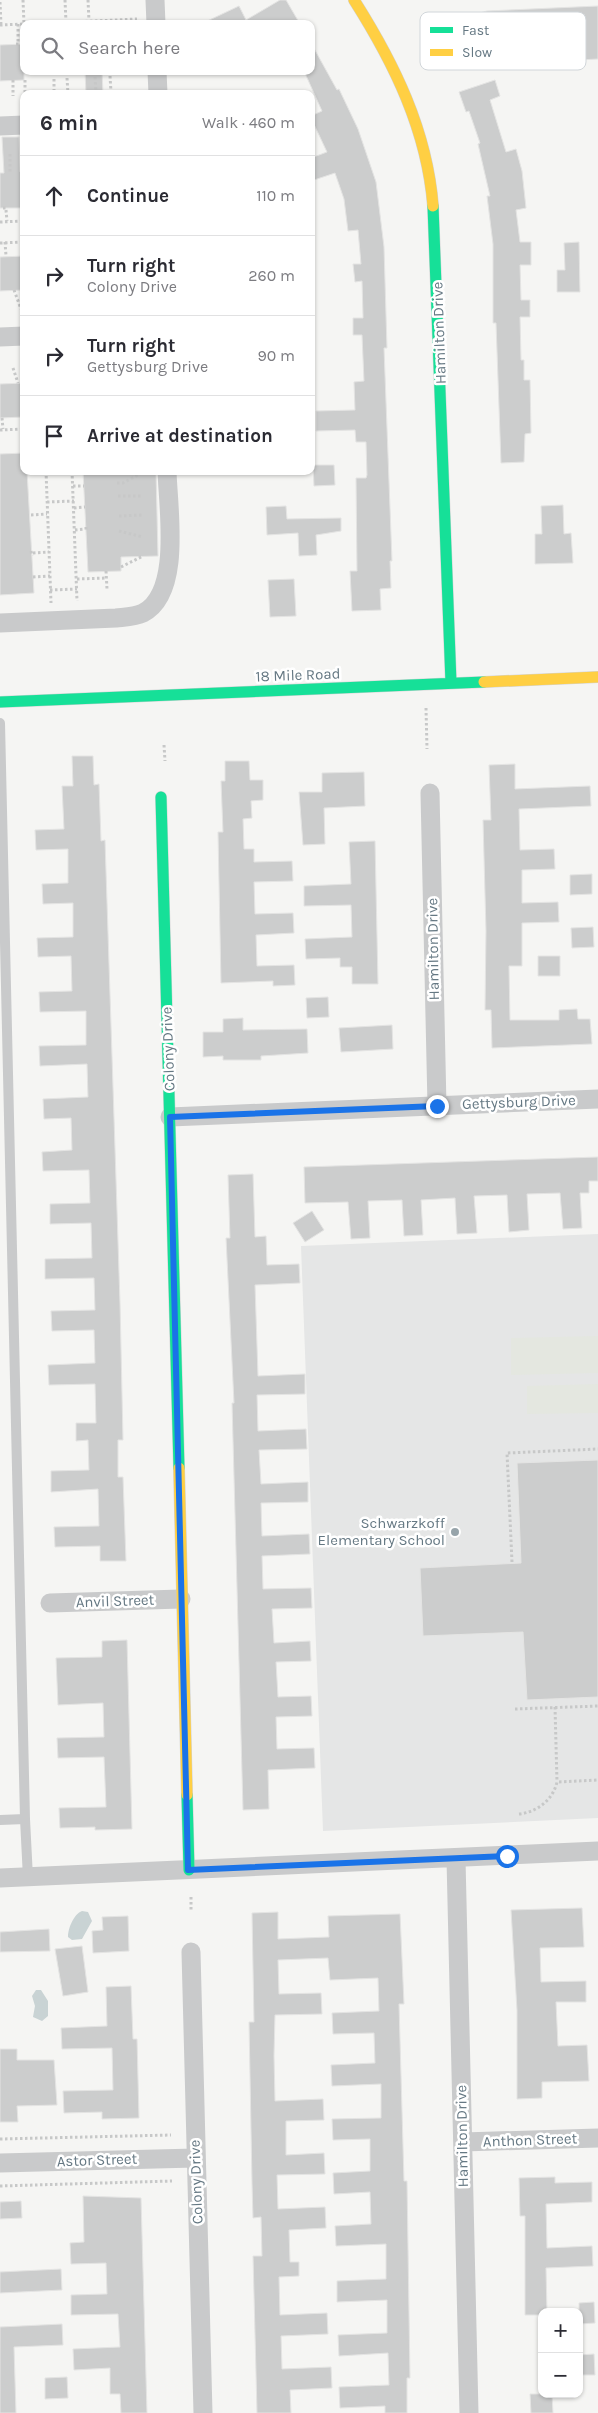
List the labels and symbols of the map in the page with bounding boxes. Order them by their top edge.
legend [420,12,586,70]
text: Fast [462,22,489,39]
text: Slow [462,44,492,61]
street label: Hamilton Drive [428,281,450,385]
street label: 18 Mile Road [255,665,341,685]
street label: Hamilton Drive [423,898,443,1000]
street label: Colony Drive [158,1007,178,1091]
street label: Gettysburg Drive [462,1091,576,1113]
route end [426,1095,449,1118]
place label: Schwarzkoff Elementary School [318,1514,446,1549]
marker: Schwarzkoff Elementary School [449,1526,461,1538]
street label: Anvil Street [75,1591,155,1611]
route start [496,1845,519,1868]
street label: Hamilton Drive [452,2085,472,2187]
street label: Anthon Street [483,2129,578,2151]
street label: Colony Drive [186,2140,206,2224]
street label: Astor Street [56,2150,138,2170]

